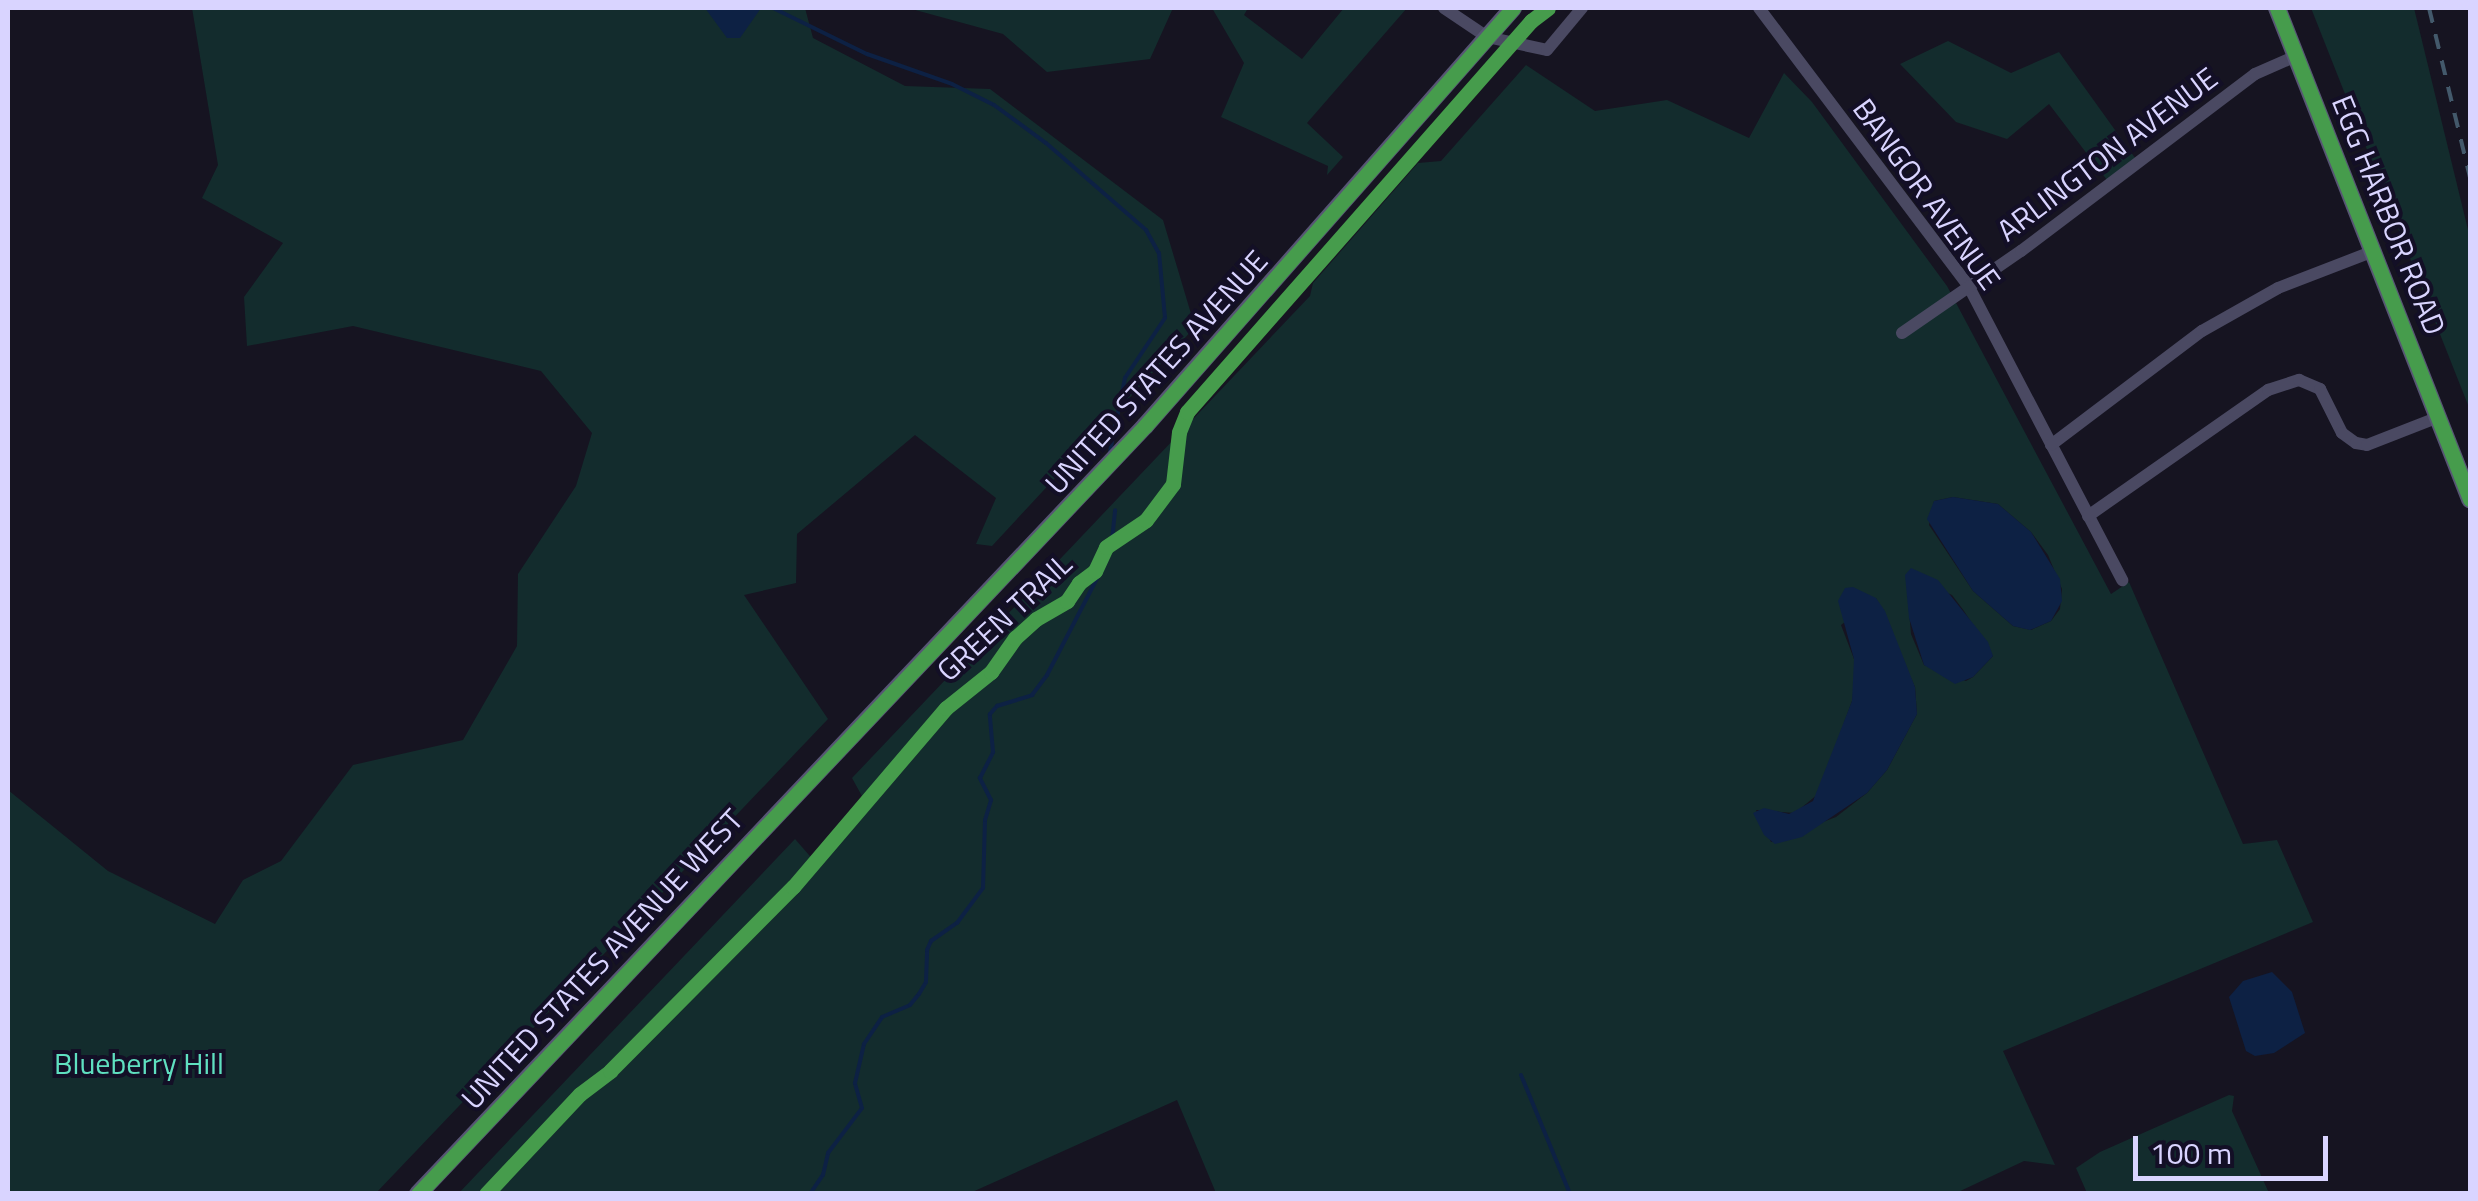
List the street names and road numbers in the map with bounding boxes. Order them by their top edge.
street label: ARLINGTON AVENUE [1990,60,2224,248]
street label: EGG HARBOR ROAD [2325,90,2453,340]
street label: BANGOR AVENUE [1846,92,2008,296]
street label: UNITED STATES AVENUE [1037,243,1275,501]
street label: GREEN TRAIL [929,546,1079,688]
street label: UNITED STATES AVENUE WEST [454,802,750,1116]

